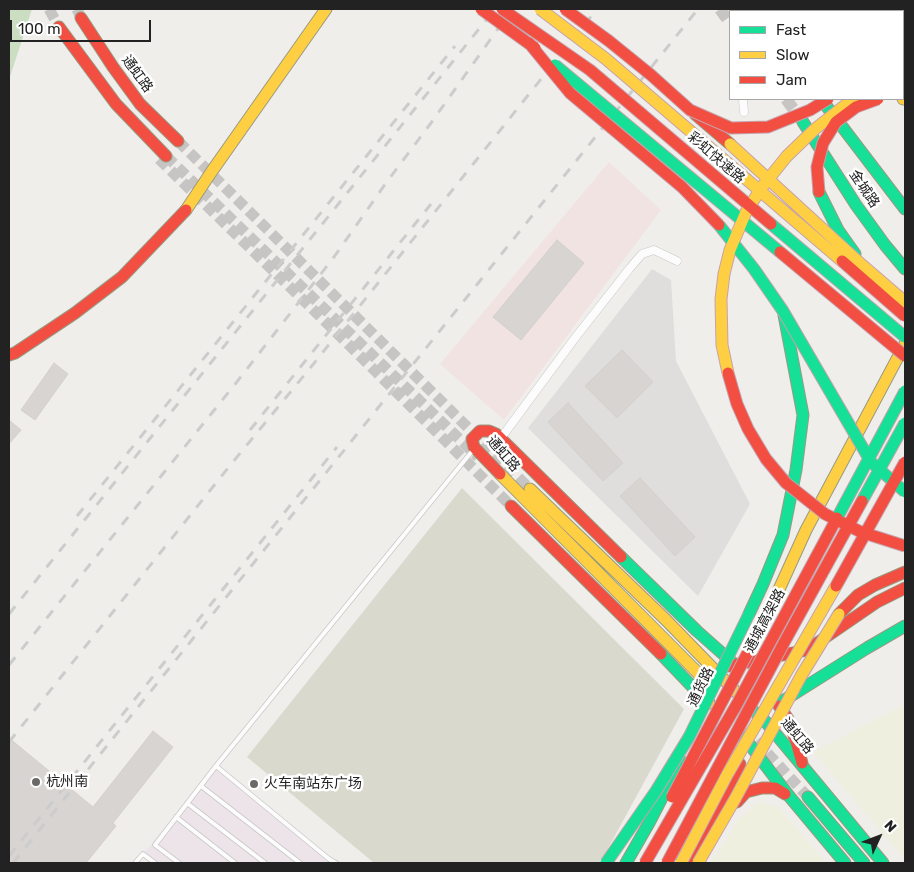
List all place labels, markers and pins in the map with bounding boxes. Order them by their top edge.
place label: 杭州南 [46,774,88,790]
marker: 杭州南 [30,776,42,788]
place label: 火车南站东广场 [264,776,362,792]
marker: 火车南站东广场 [248,778,260,790]

